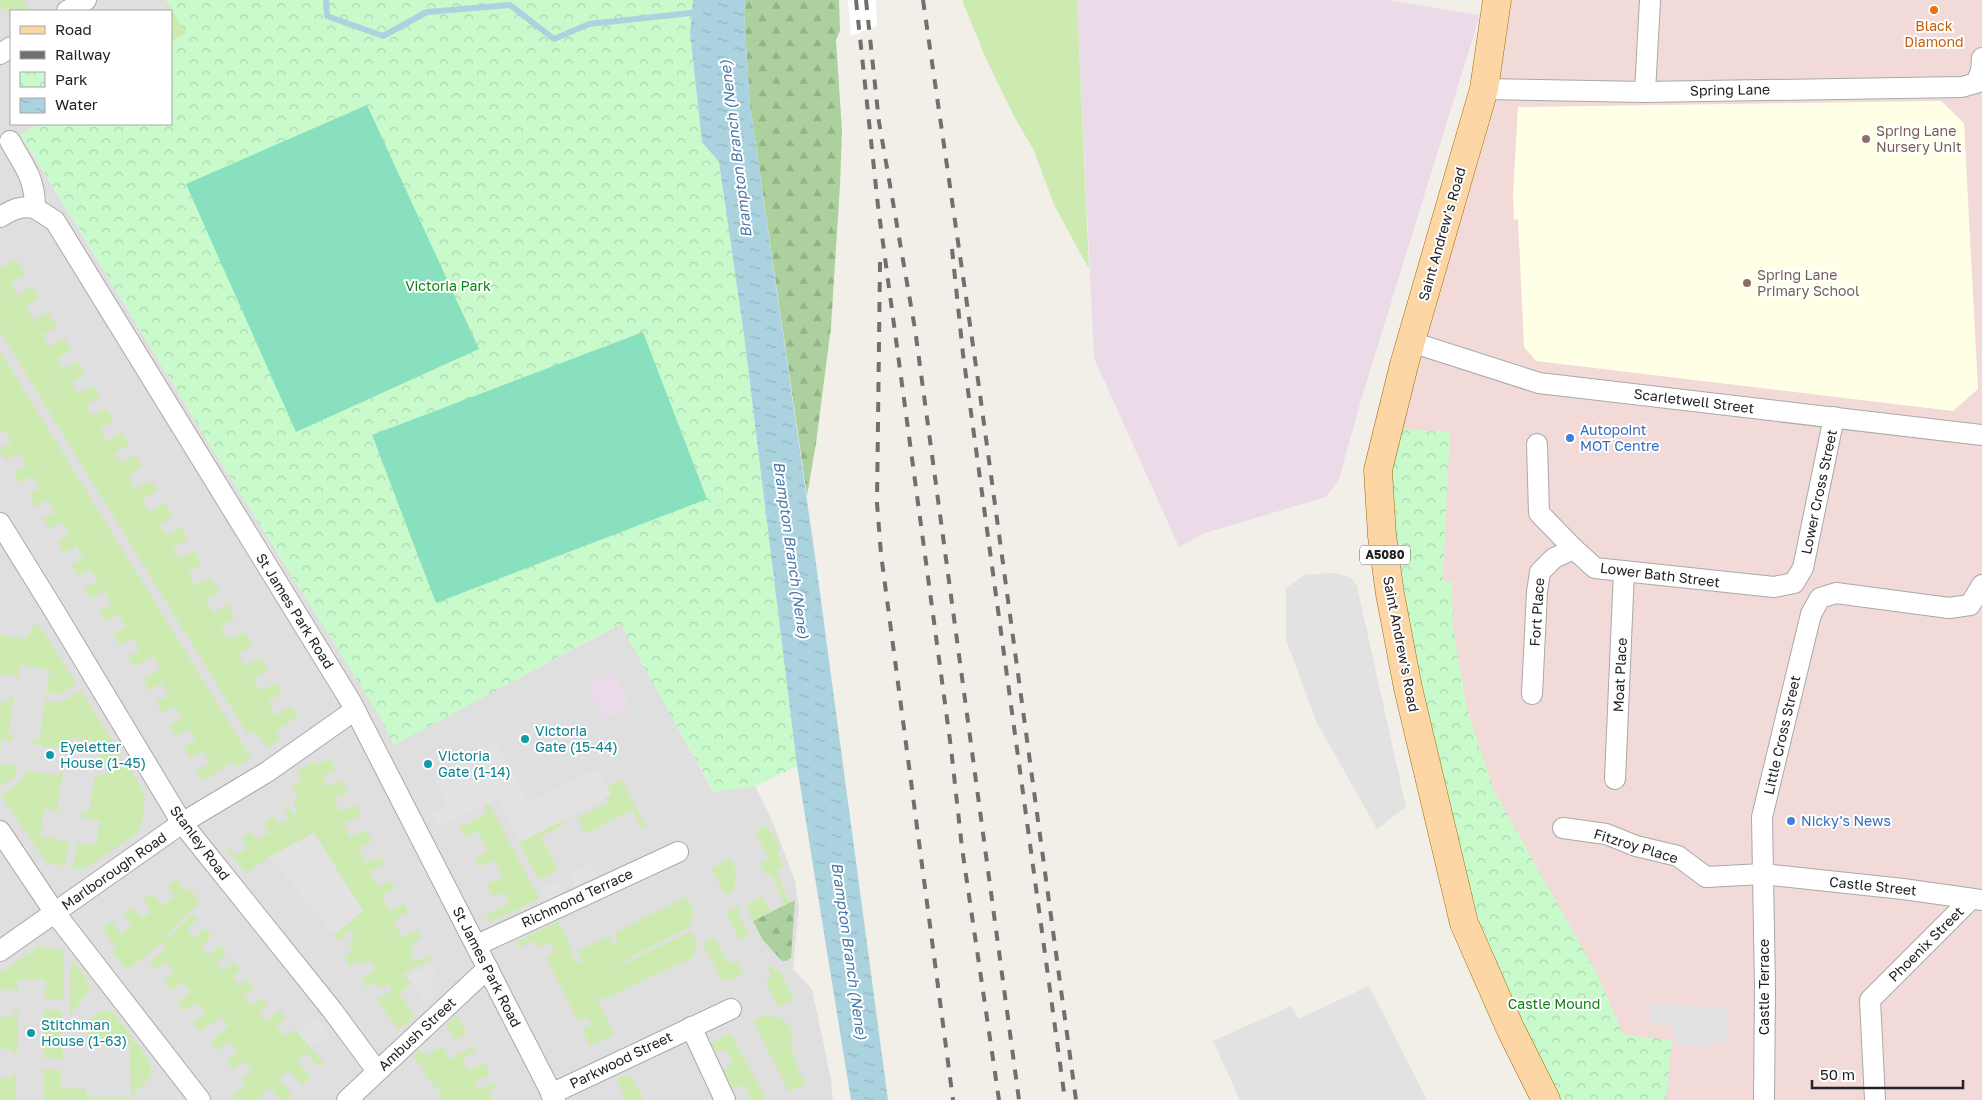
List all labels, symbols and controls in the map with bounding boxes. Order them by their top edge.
marker: Black Diamond [1928,4,1940,16]
legend [10,10,172,125]
place label: Black Diamond [1904,17,1964,50]
text: Road [55,20,92,38]
text: Railway [55,45,111,63]
water label: Brampton Branch (Nene) [715,59,755,239]
text: Park [55,70,88,88]
street label: Spring Lane [1690,80,1770,99]
text: Water [55,95,98,113]
place label: Spring Lane Nursery Unit [1876,122,1962,155]
marker: Spring Lane Nursery Unit [1860,133,1872,145]
street label: Saint Andrew's Road [1414,165,1469,303]
place label: Spring Lane Primary School [1757,266,1859,299]
park label: Victoria Park [405,277,491,294]
marker: Spring Lane Primary School [1741,277,1753,289]
street label: Scarletwell Street [1633,385,1755,416]
place label: Autopoint MOT Centre [1580,421,1659,454]
street label: Lower Cross Street [1797,428,1840,556]
marker: Autopoint MOT Centre [1564,432,1576,444]
water label: Brampton Branch (Nene) [771,460,813,640]
road number: A5080 [1360,546,1410,564]
street label: St James Park Road [253,550,338,672]
street label: Lower Bath Street [1599,559,1721,590]
street label: Saint Andrew's Road [1380,574,1423,713]
street label: Fort Place [1526,577,1547,647]
street label: Moat Place [1609,637,1630,713]
street label: Little Cross Street [1760,674,1803,796]
place label: Victoria Gate (15-44) [535,722,618,755]
marker: Victoria Gate (15-44) [519,733,531,745]
place label: Eyeletter House (1-45) [60,738,146,771]
place label: Victoria Gate (1-14) [438,747,511,780]
marker: Eyeletter House (1-45) [44,749,56,761]
marker: Victoria Gate (1-14) [422,758,434,770]
street label: Stanley Road [167,802,234,883]
place label: Nicky's News [1801,812,1891,829]
marker: Nicky's News [1785,815,1797,827]
street label: Fitzroy Place [1592,825,1680,866]
street label: Marlborough Road [58,828,169,913]
water label: Brampton Branch (Nene) [829,861,871,1041]
street label: Richmond Terrace [518,864,635,931]
street label: Castle Street [1828,872,1918,899]
street label: Phoenix Street [1885,903,1967,985]
street label: St James Park Road [450,904,525,1030]
street label: Castle Terrace [1755,939,1772,1035]
street label: Ambush Street [374,993,459,1074]
park label: Castle Mound [1508,995,1600,1012]
place label: Stitchman House (1-63) [41,1016,127,1049]
marker: Stitchman House (1-63) [25,1027,37,1039]
street label: Parkwood Street [567,1027,675,1092]
scale bar [1812,1058,1963,1090]
text: 50 m [1820,1065,1855,1083]

